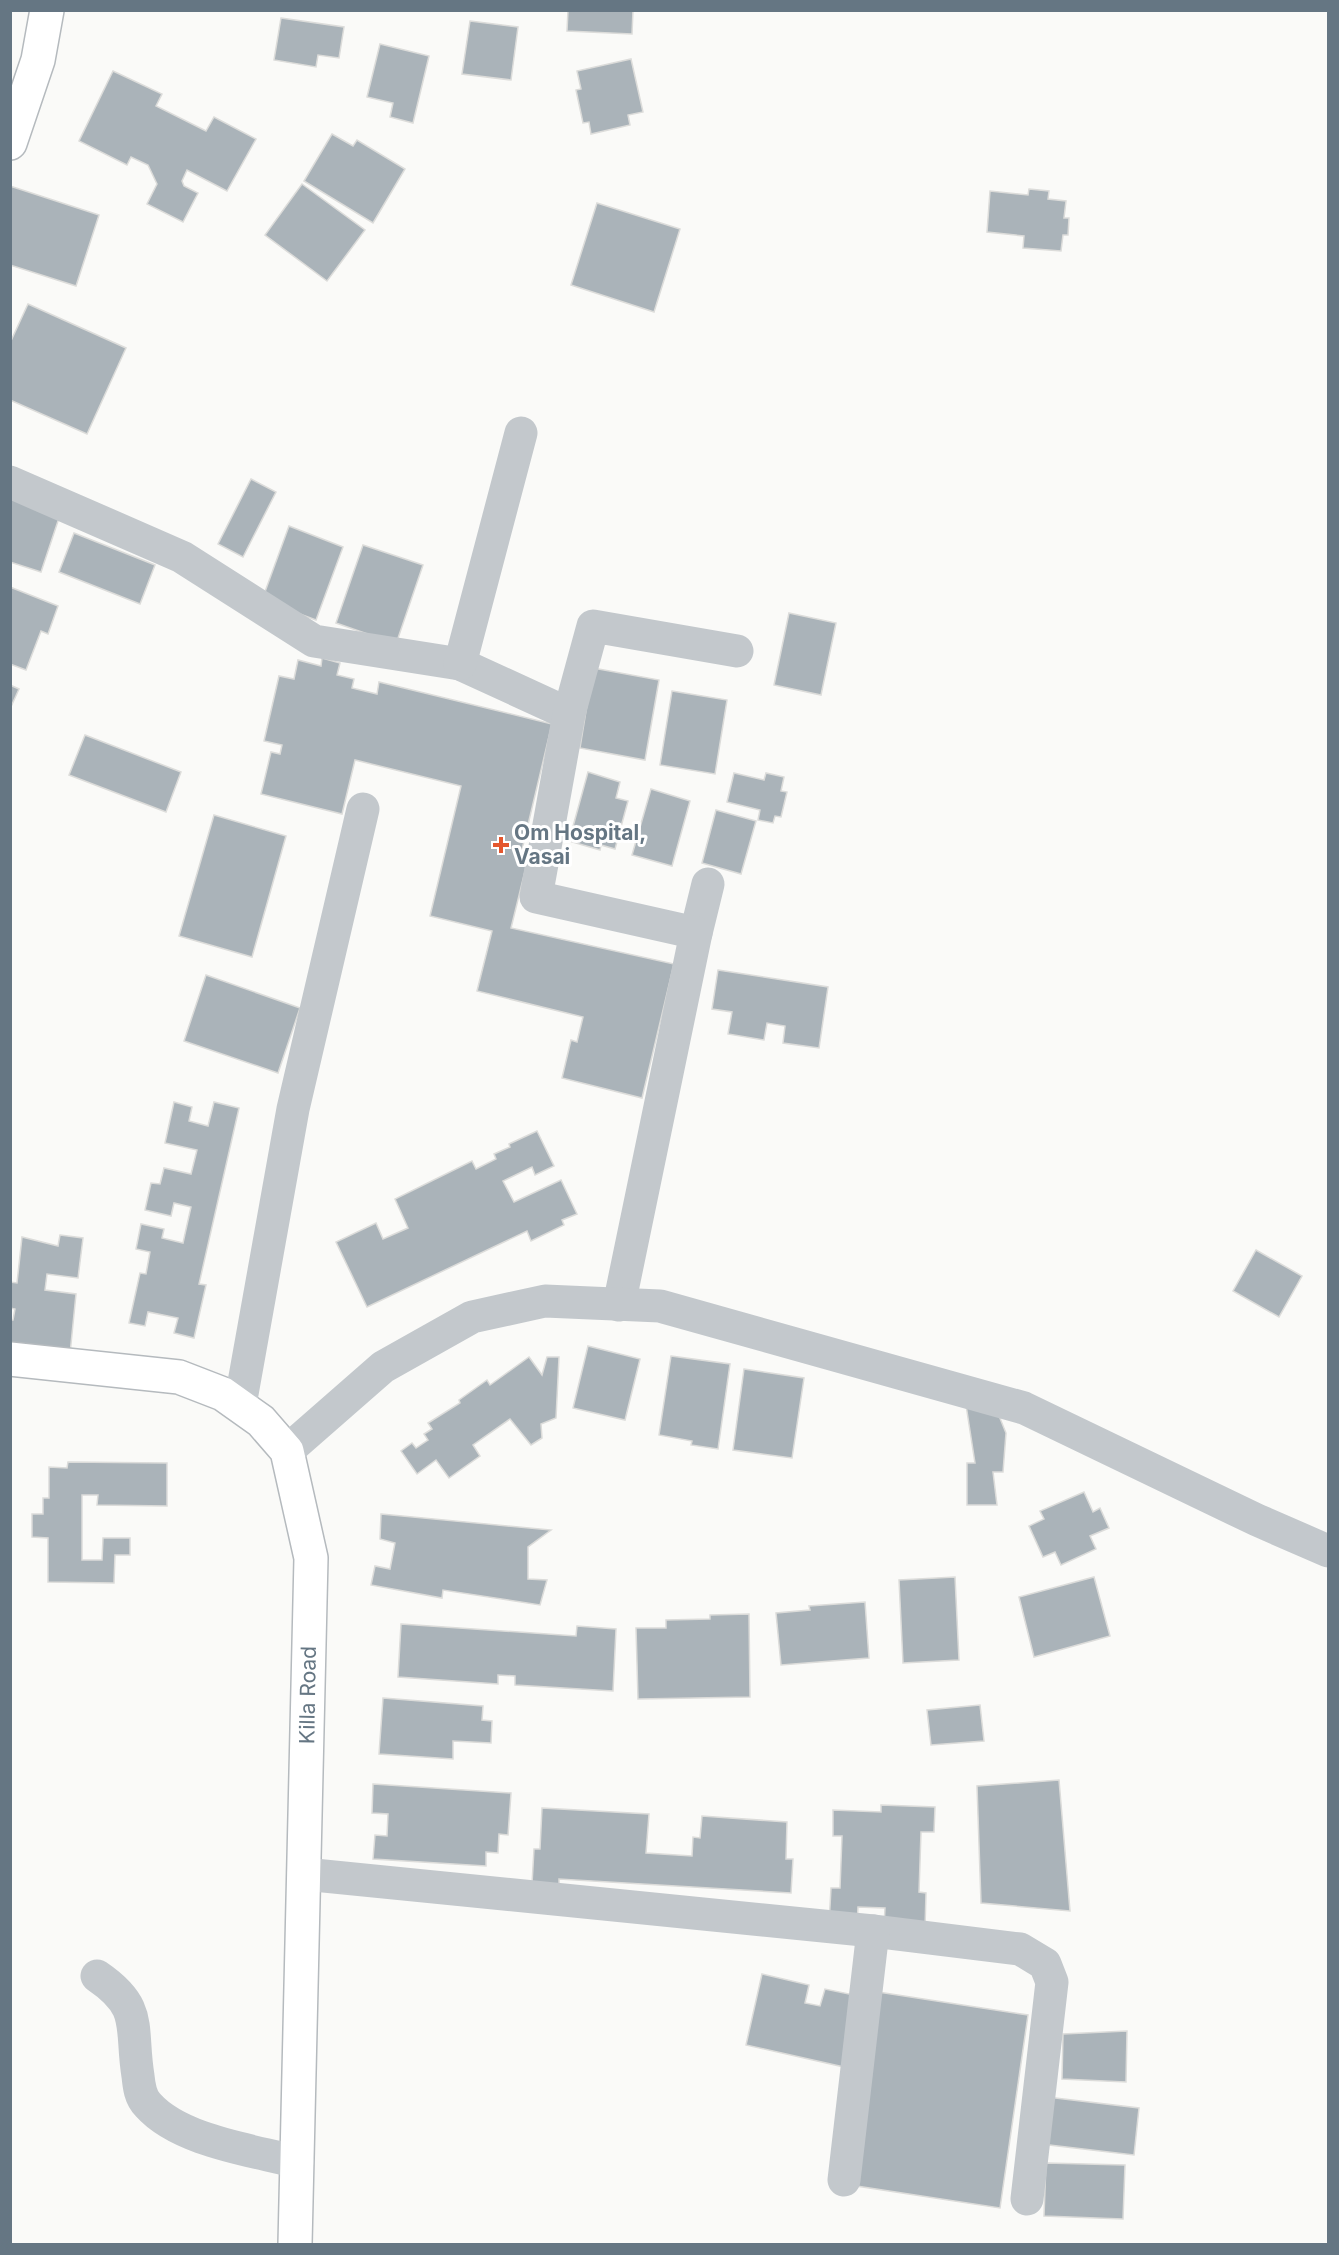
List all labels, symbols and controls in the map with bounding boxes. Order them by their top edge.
place label: Om Hospital, Vasai [514,820,646,869]
marker: Om Hospital, Vasai [492,836,510,854]
street label: Killa Road [294,1646,321,1744]

